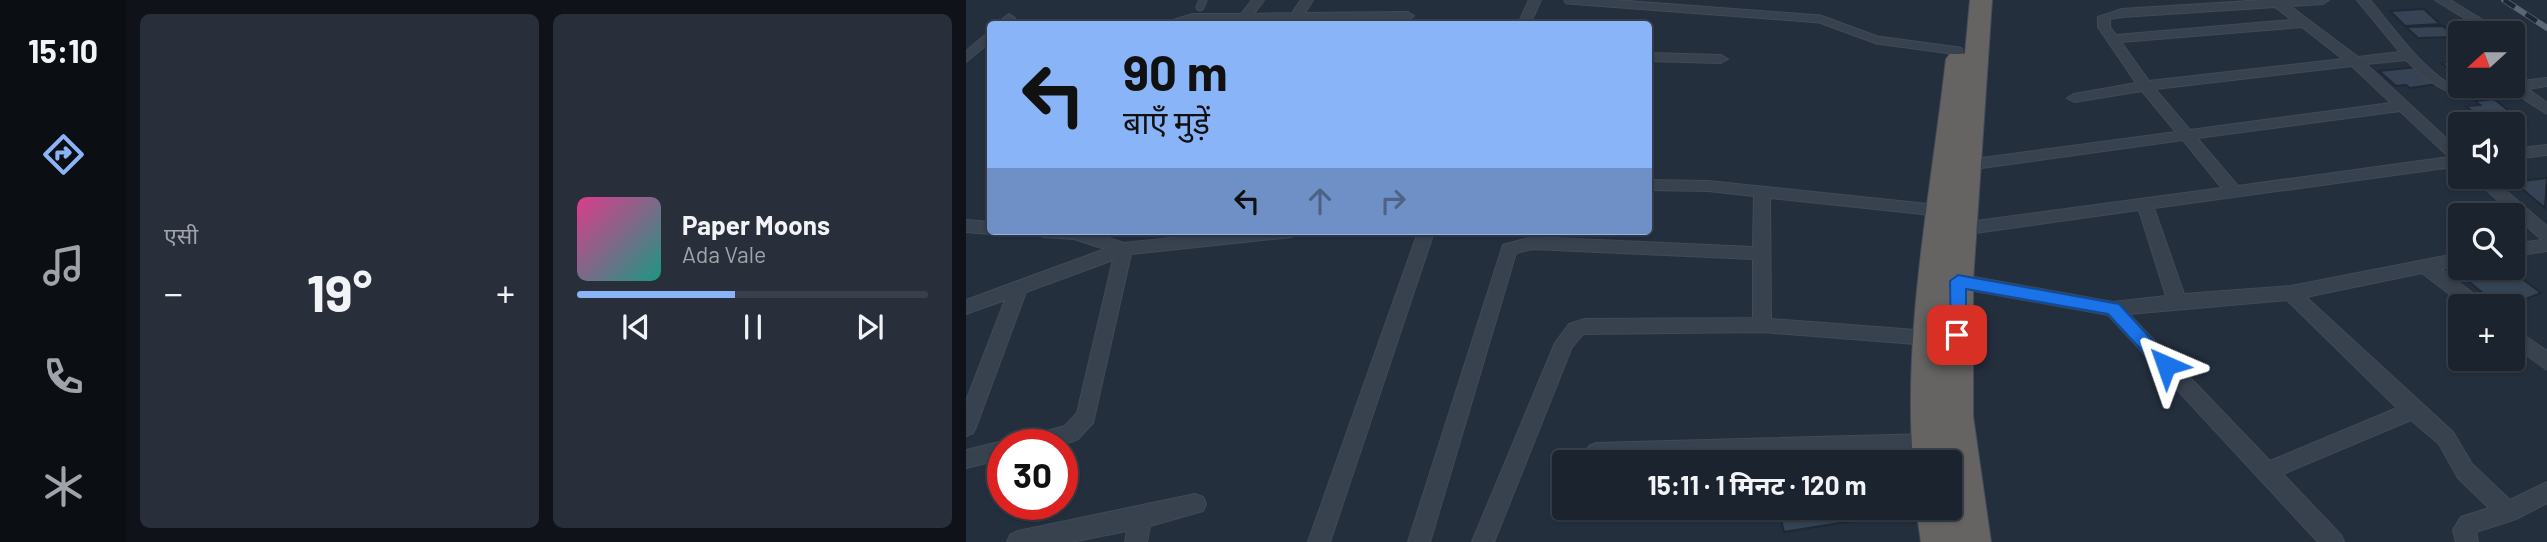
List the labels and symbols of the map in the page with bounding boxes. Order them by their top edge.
north arrow [2448,21,2525,98]
pin [1927,305,1987,365]
position arrow [2129,328,2203,402]
speed limit sign: 30 [987,429,1078,520]

